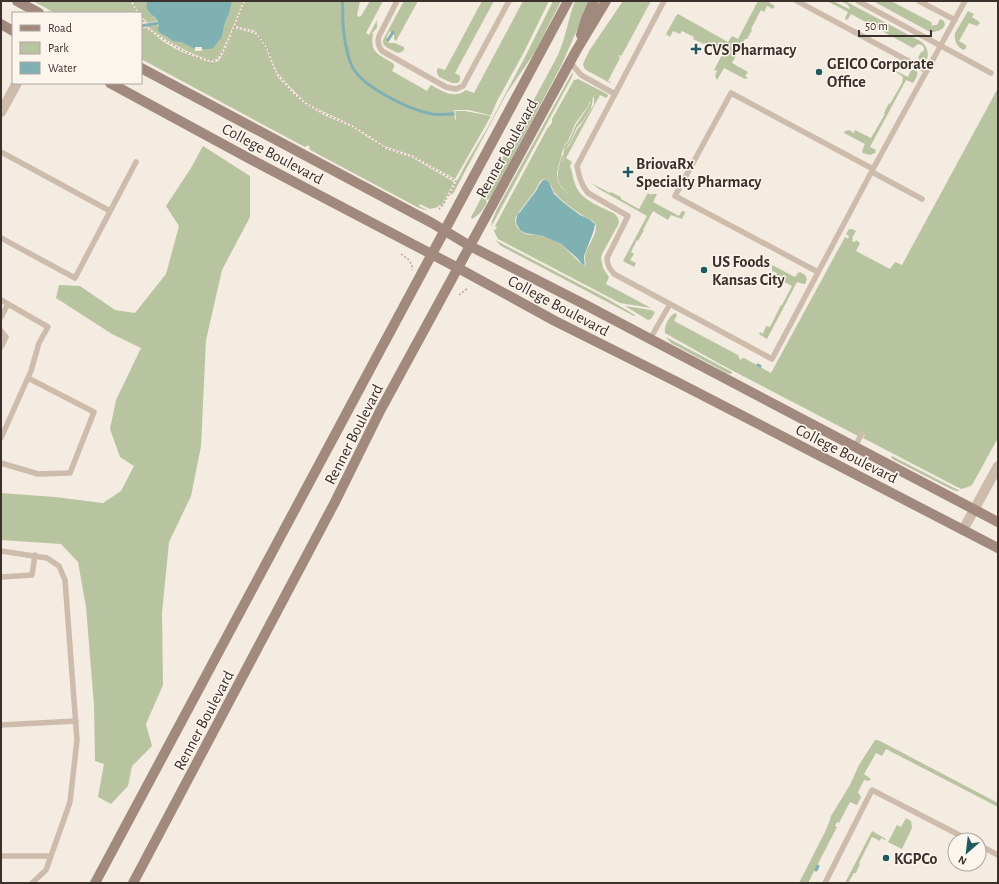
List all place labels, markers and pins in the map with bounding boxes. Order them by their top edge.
place label: CVS Pharmacy [704,42,797,59]
marker: CVS Pharmacy [691,44,701,54]
place label: GEICO Corporate Office [827,56,934,90]
marker: GEICO Corporate Office [814,67,824,77]
place label: BriovaRx Specialty Pharmacy [636,156,762,191]
marker: BriovaRx Specialty Pharmacy [623,167,633,177]
place label: US Foods Kansas City [712,254,786,289]
marker: US Foods Kansas City [699,265,709,275]
place label: KGPCo [894,851,937,867]
marker: KGPCo [881,853,891,863]

